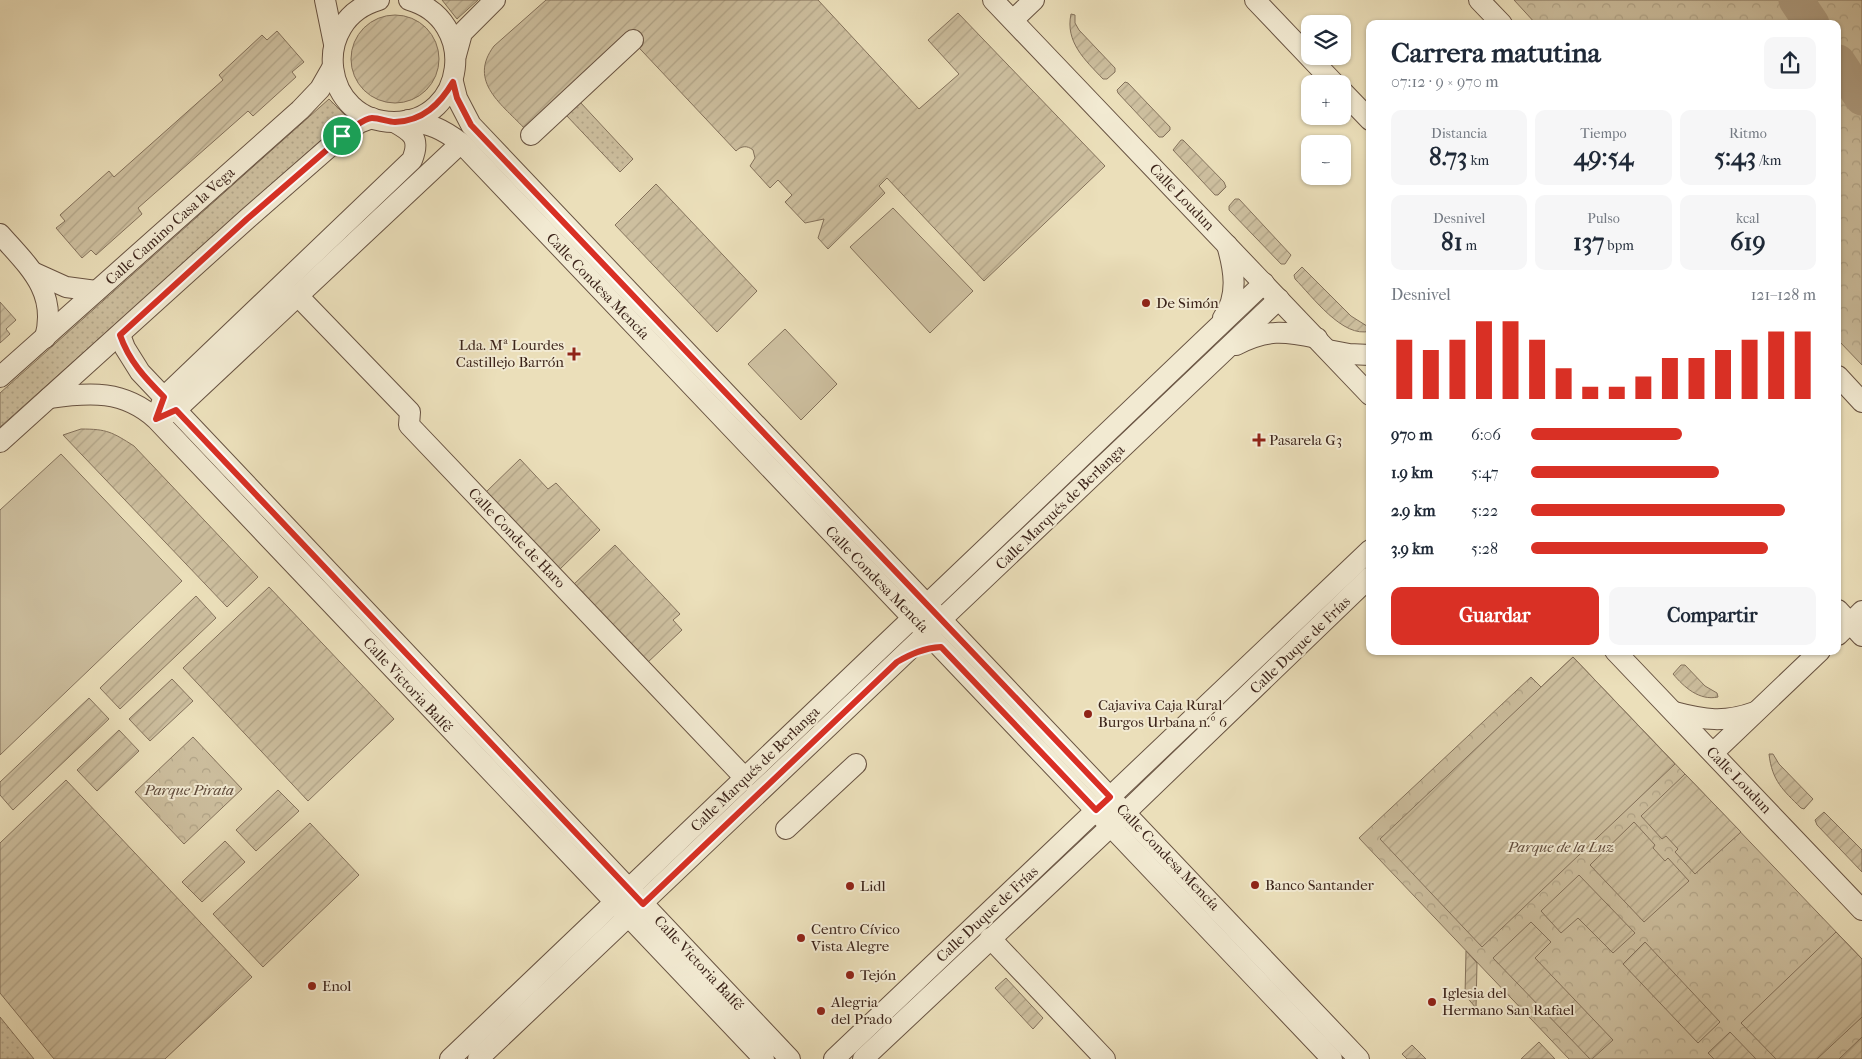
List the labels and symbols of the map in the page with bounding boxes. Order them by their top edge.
pin [321,115,363,157]
street label: Calle Loudun [1146,160,1219,234]
street label: Calle Camino Casa la Vega [102,163,239,289]
street label: Calle Condesa Mencía [543,229,654,344]
place label: De Simón [1156,294,1219,312]
marker: De Simón [1140,297,1152,309]
place label: Lda. Mª Lourdes Castillejo Barrón [456,336,564,371]
marker: Lda. Mª Lourdes Castillejo Barrón [568,348,580,360]
place label: Pasarela G3 [1269,431,1342,449]
marker: Pasarela G3 [1253,434,1265,446]
street label: Calle Marqués de Berlanga [992,440,1129,573]
street label: Calle Conde de Haro [465,484,570,592]
street label: Calle Condesa Mencía [822,522,933,637]
street label: Calle Duque de Frías [1246,592,1354,698]
street label: Calle Victoria Balfé [359,634,457,737]
place label: Cajaviva Caja Rural Burgos Urbana n.º 6 [1098,696,1228,731]
street label: Calle Marqués de Berlanga [687,702,824,835]
marker: Cajaviva Caja Rural Burgos Urbana n.º 6 [1082,708,1094,720]
street label: Calle Loudun [1703,743,1776,817]
park label: Parque Pirata [143,781,234,799]
street label: Calle Condesa Mencía [1113,800,1224,915]
park label: Parque de la Luz [1507,838,1614,856]
street label: Calle Duque de Frías [932,862,1042,966]
place label: Banco Santander [1265,876,1375,894]
place label: Lidl [860,877,886,895]
marker: Banco Santander [1249,879,1261,891]
marker: Lidl [844,880,856,892]
street label: Calle Victoria Balfé [650,912,748,1015]
place label: Centro Cívico Vista Alegre [810,920,900,955]
marker: Centro Cívico Vista Alegre [795,932,807,944]
place label: Tejón [860,966,897,984]
marker: Tejón [844,969,856,981]
place label: Enol [322,977,351,995]
marker: Enol [306,980,318,992]
place label: Iglesia del Hermano San Rafael [1442,984,1574,1019]
place label: Alegria del Prado [830,993,892,1028]
marker: Iglesia del Hermano San Rafael [1426,996,1438,1008]
marker: Alegria del Prado [815,1005,827,1017]

